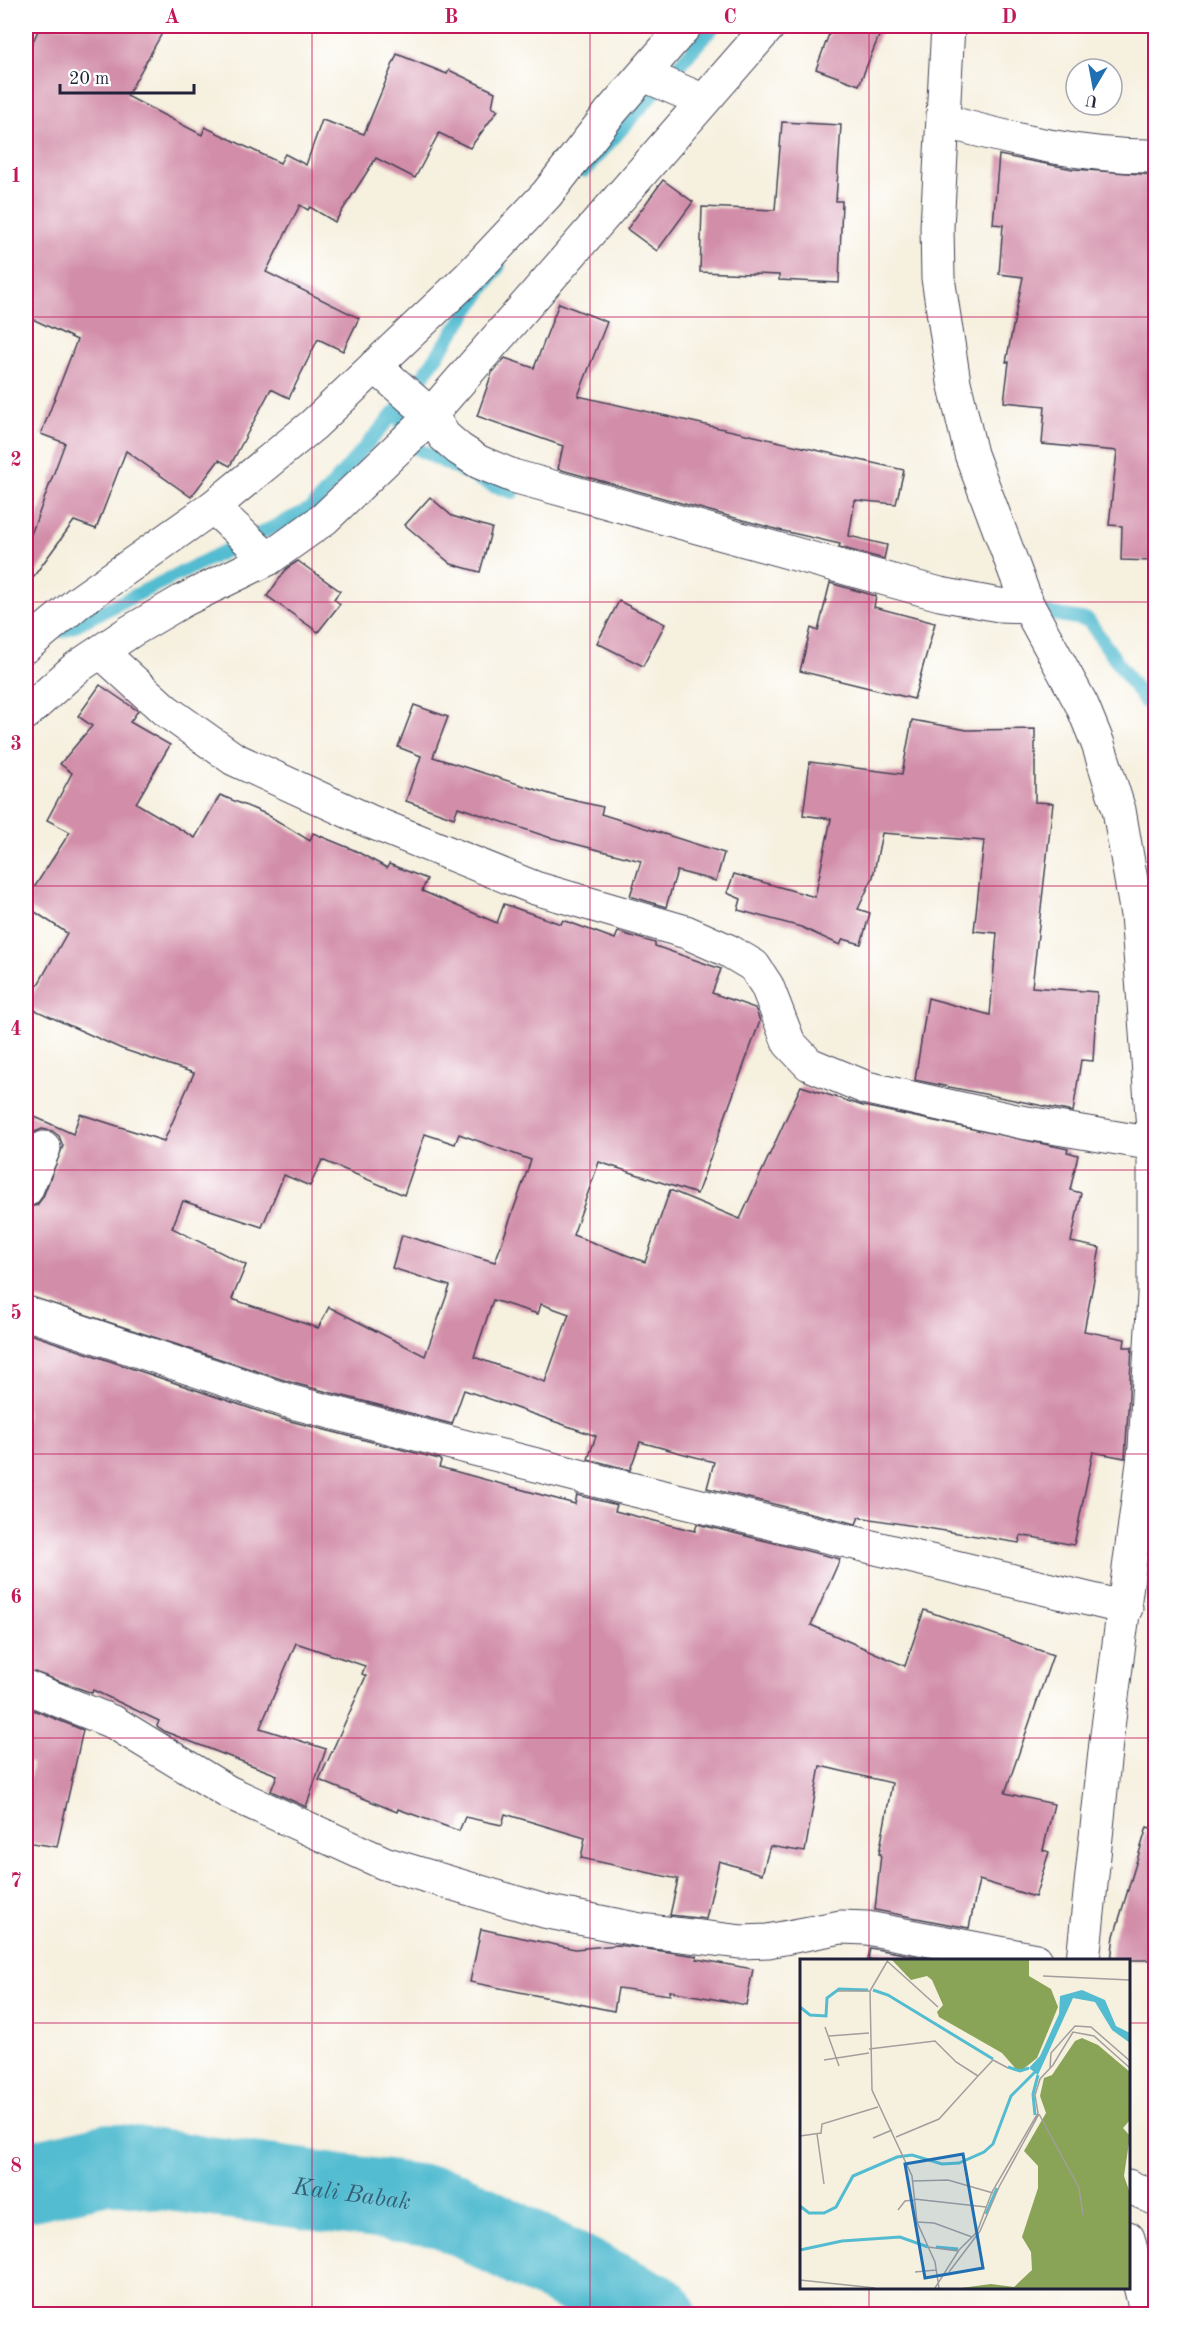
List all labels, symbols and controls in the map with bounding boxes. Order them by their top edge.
text: A [164,8,180,28]
text: B [444,8,458,28]
text: C [723,8,737,28]
text: D [1001,8,1017,28]
scale bar [60,57,194,95]
north arrow [1064,57,1124,117]
text: 20 m [69,70,109,88]
text: U [1084,91,1099,109]
text: 1 [10,167,22,187]
text: 2 [10,451,22,471]
text: 3 [10,735,22,755]
text: 4 [10,1020,22,1040]
text: 5 [10,1303,22,1324]
text: 6 [10,1588,22,1608]
text: 7 [10,1872,22,1892]
inset map [800,1959,1130,2289]
text: 8 [10,2157,22,2177]
water label: Kali Babak [290,2176,412,2215]

